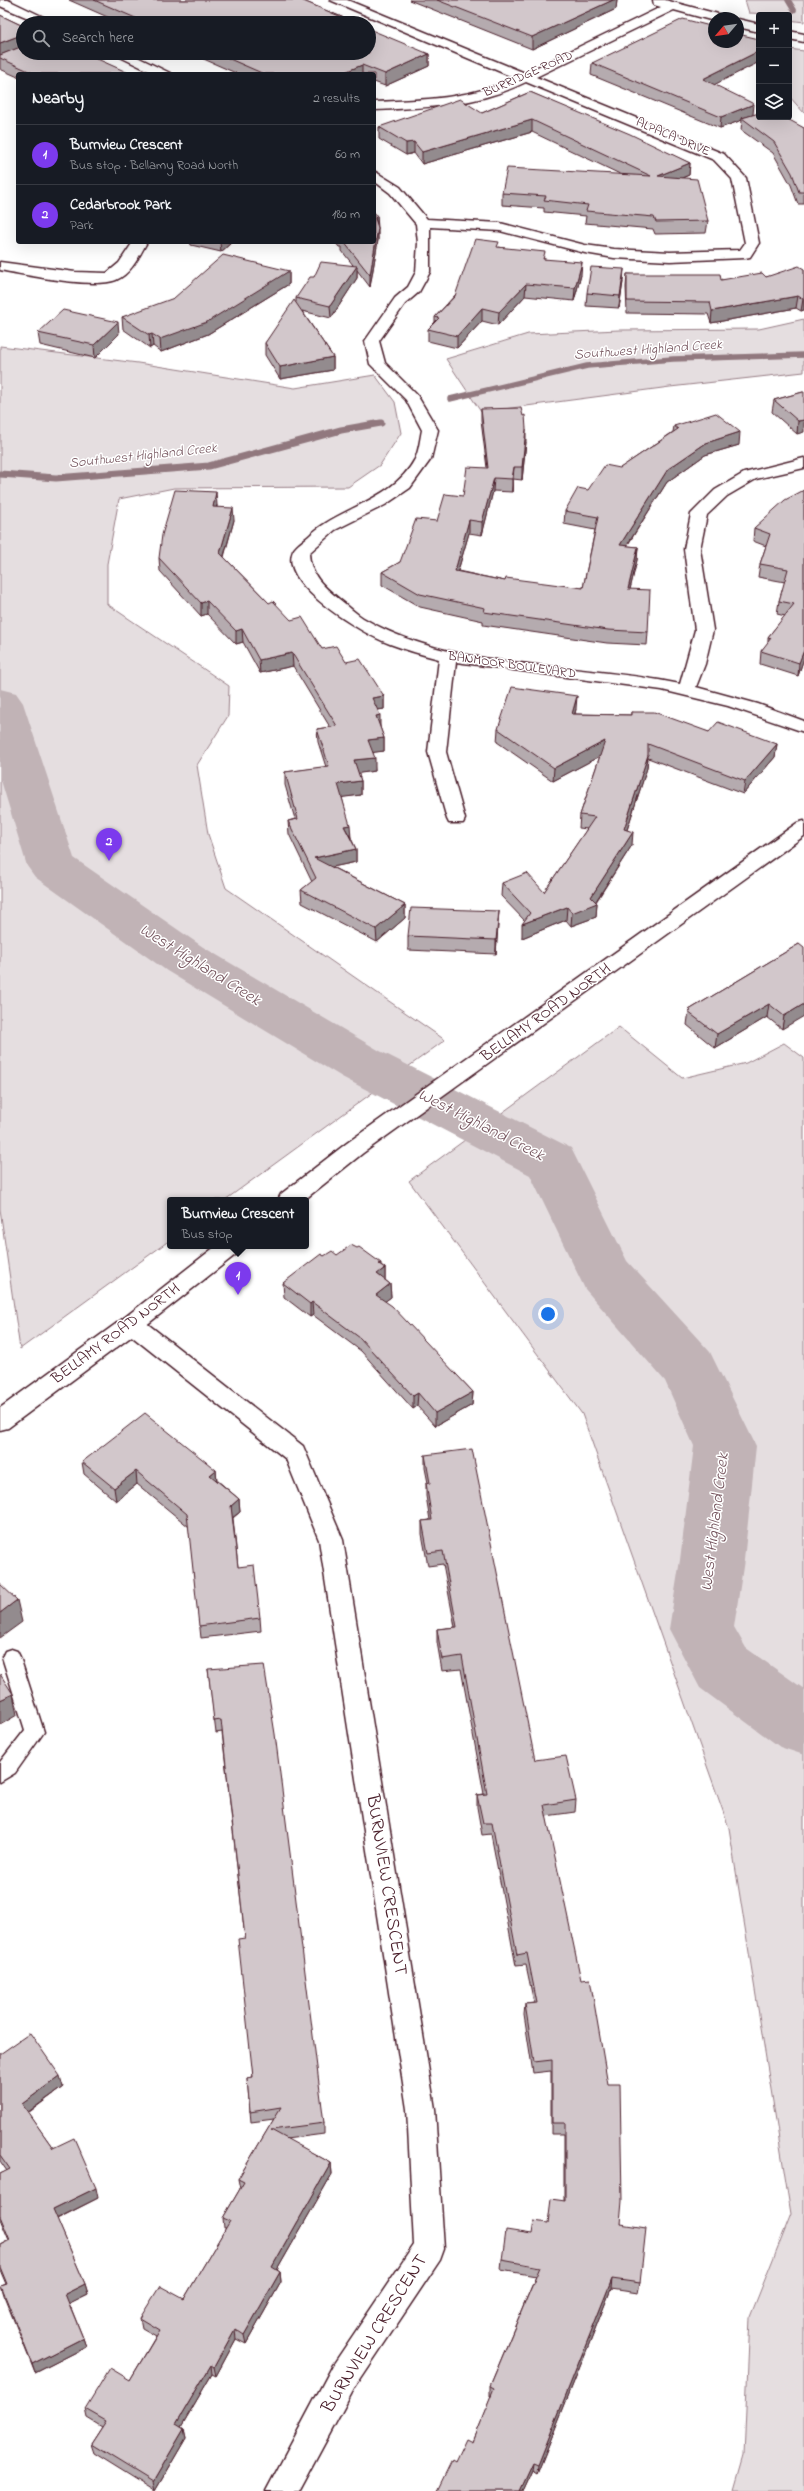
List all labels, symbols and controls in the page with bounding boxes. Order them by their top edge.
north arrow [708,12,744,48]
map controls [756,12,792,120]
button: + [756,12,792,48]
search box [16,16,376,60]
icon: search [30,27,52,49]
text: Search here [62,27,134,49]
street label: BURRIDGE ROAD [479,46,576,103]
button: − [756,48,792,84]
button: layers [756,84,792,120]
text: Nearby [32,86,84,111]
text: 2 results [313,89,360,108]
street label: ALPACA DRIVE [633,113,713,161]
text: Burnview Crescent [70,134,183,156]
text: 1 [43,145,47,164]
text: 60 m [335,145,360,164]
text: Bus stop · Bellamy Road North [70,156,238,175]
text: Cedarbrook Park [70,194,171,216]
text: 2 [42,205,48,224]
text: 180 m [332,205,360,224]
text: Park [70,216,94,235]
water label: Southwest Highland Creek [573,334,724,366]
water label: Southwest Highland Creek [68,438,219,474]
street label: BANMOOR BOULEVARD [446,646,577,683]
pin: 2 [96,828,122,861]
water label: West Highland Creek [134,918,267,1014]
street label: BELLAMY ROAD NORTH [475,957,616,1069]
water label: West Highland Creek [413,1082,550,1169]
popup [167,1197,309,1249]
text: Burnview Crescent [182,1203,294,1225]
text: Bus stop [182,1225,233,1244]
pin: 1 [225,1262,251,1295]
street label: BELLAMY ROAD NORTH [46,1277,186,1391]
your location [538,1304,558,1324]
water label: West Highland Creek [694,1450,737,1593]
street label: BURNVIEW CRESCENT [358,1792,414,1978]
street label: BURNVIEW CRESCENT [315,2249,435,2420]

